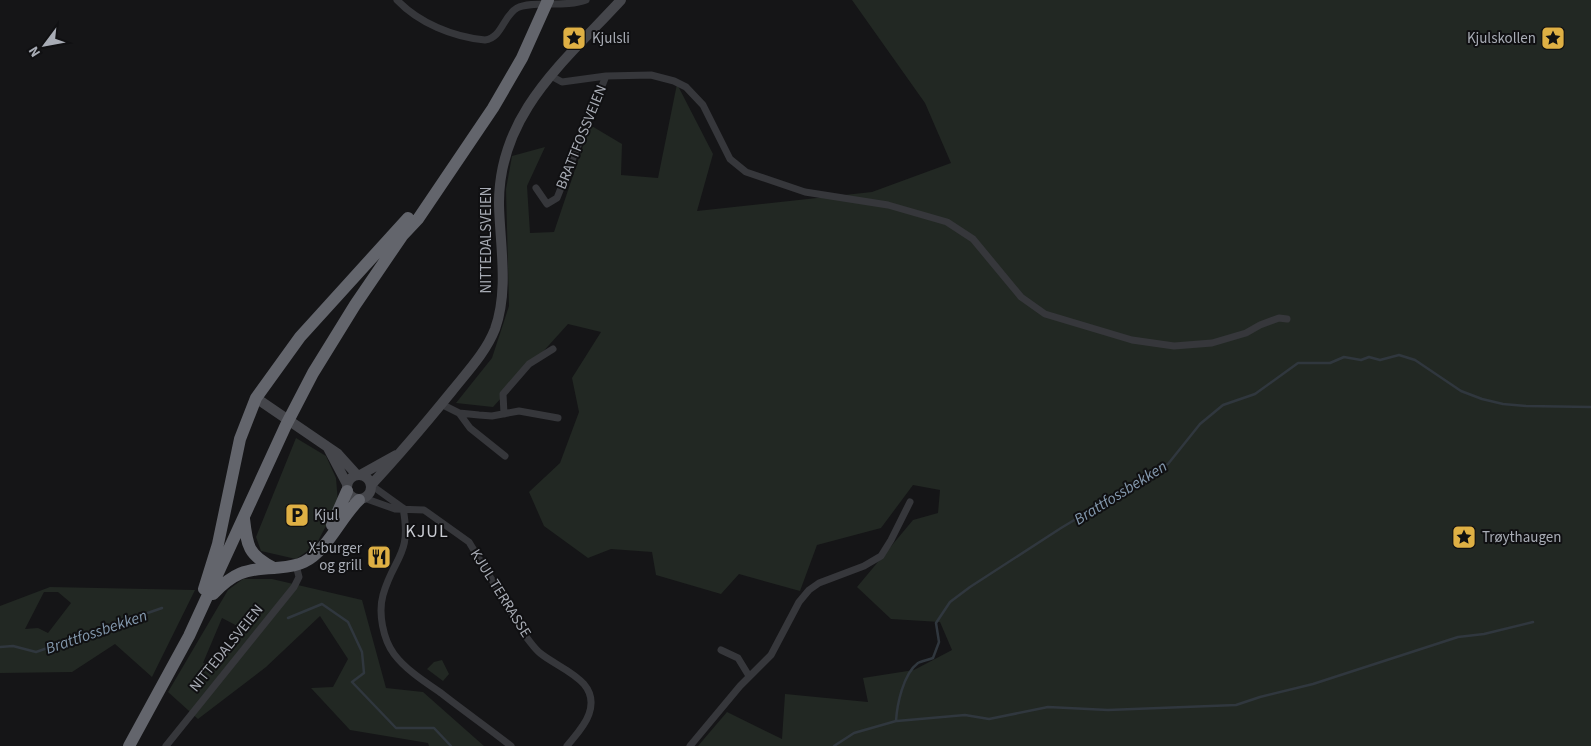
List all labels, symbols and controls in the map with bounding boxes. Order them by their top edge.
north arrow [20,20,70,70]
place icon: Kjulsli [561,25,587,51]
place icon: Kjulskollen [1540,25,1566,51]
place label: Kjulsli [592,28,630,49]
place label: Kjulskollen [1467,28,1536,49]
text: N [24,42,46,61]
street label: BRATTFOSSVEIEN [551,82,612,193]
street label: NITTEDALSVEIEN [476,186,497,294]
water label: Brattfossbekken [1070,455,1171,530]
parking icon: Kjul [284,502,310,528]
place label: Kjul [314,505,338,526]
district label: KJUL [405,519,449,544]
place icon: Trøythaugen [1451,524,1477,550]
place label: Trøythaugen [1482,527,1561,548]
place label: X-burger og grill [309,538,363,576]
restaurant icon: X-burger og grill [366,544,392,570]
street label: KJUL TERRASSE [465,545,536,642]
street label: NITTEDALSVEIEN [185,600,268,697]
water label: Brattfossbekken [43,604,150,660]

